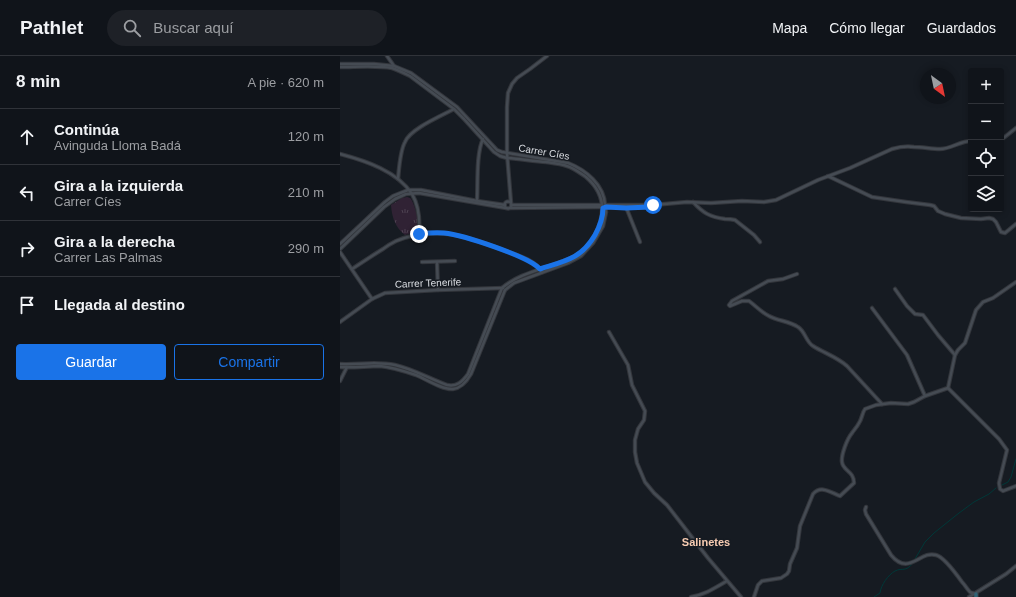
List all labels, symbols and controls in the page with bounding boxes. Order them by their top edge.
search box [107,10,387,46]
text: Pathlet [20,17,83,38]
icon: search [121,17,143,39]
text: Buscar aquí [153,19,233,36]
text: Mapa [772,20,807,36]
text: Cómo llegar [829,20,905,36]
text: Guardados [927,20,996,36]
north arrow [920,68,956,104]
map controls [968,68,1004,212]
button: + [968,68,1004,104]
text: 8 min [16,72,60,91]
text: A pie · 620 m [247,75,324,90]
button: − [968,104,1004,140]
text: Continúa [54,121,119,138]
icon: ahead [16,126,38,148]
text: 120 m [288,129,324,144]
text: Avinguda Lloma Badá [54,138,181,153]
button: locate [968,140,1004,176]
street label: Carrer Cíes [518,142,570,162]
button: layers [968,176,1004,212]
text: Gira a la izquierda [54,177,183,194]
icon: left [16,182,38,204]
text: 210 m [288,185,324,200]
text: Carrer Cíes [54,194,121,209]
route start [644,196,662,214]
route end [410,225,428,243]
text: Gira a la derecha [54,233,175,250]
icon: right [16,238,38,260]
text: 290 m [288,241,324,256]
text: Carrer Las Palmas [54,250,162,265]
street label: Carrer Tenerife [395,276,462,290]
icon: arrive [16,294,38,316]
text: Llegada al destino [54,296,185,313]
button: Guardar [16,344,166,380]
button: Compartir [174,344,324,380]
district label: Salinetes [682,536,730,548]

